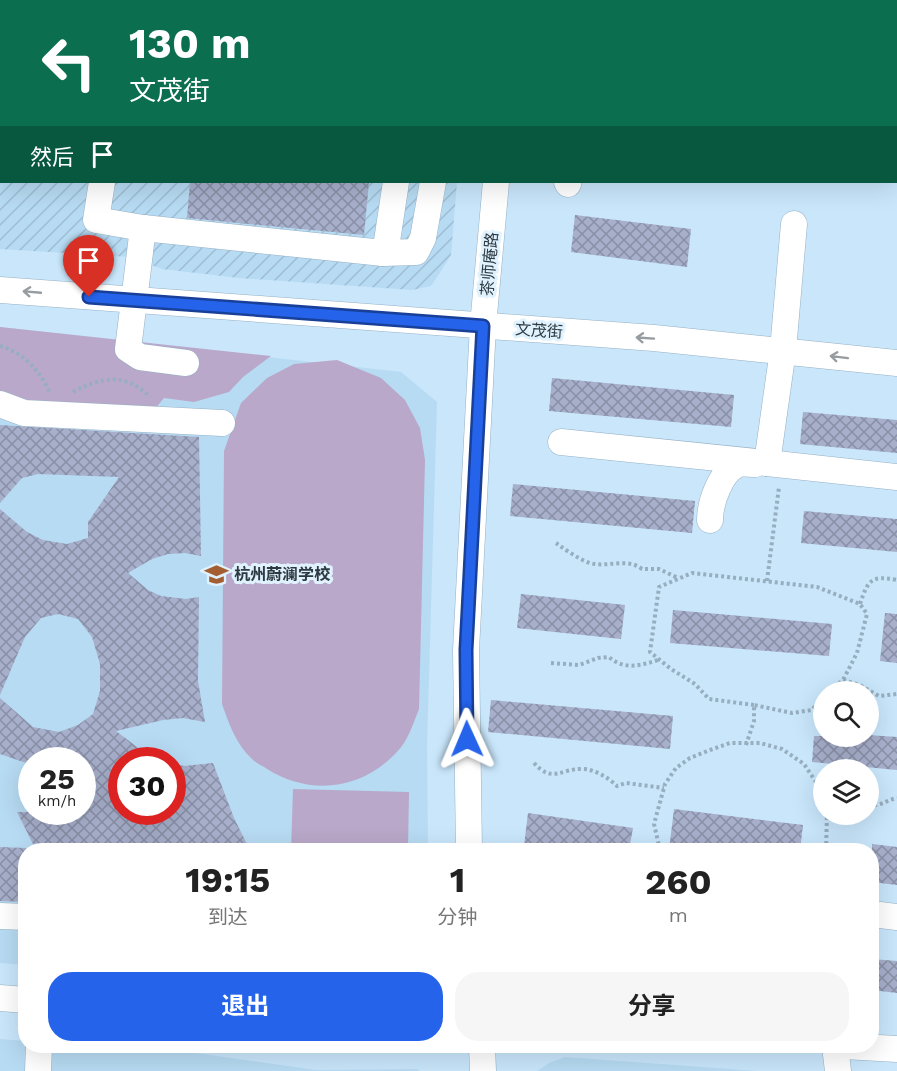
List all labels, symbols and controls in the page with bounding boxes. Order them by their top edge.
text: 130 m [129,19,251,68]
icon: left [30,24,108,102]
text: 文茂街 [129,75,210,107]
icon: arrive [86,138,119,171]
text: 然后 [30,145,74,170]
street label: 茶师庵路 [477,231,502,297]
pin [63,235,114,297]
icon: arrive [72,244,105,277]
one-way arrow [22,286,42,297]
street label: 文茂街 [514,319,564,342]
one-way arrow [635,332,655,343]
one-way arrow [829,351,849,362]
school or university icon: 杭州蔚澜学校 [203,561,229,587]
place label: 杭州蔚澜学校 [234,565,331,584]
map controls [813,681,879,825]
button: search [813,681,879,747]
position arrow [435,707,499,771]
speed limit sign: 30 [108,747,186,825]
button: layers [813,759,879,825]
text: 25 [39,761,75,796]
text: km/h [38,792,76,810]
text: 19:15 [185,859,270,901]
text: 1 [450,859,465,901]
text: 260 [645,861,712,903]
text: m [669,903,688,927]
text: 到达 [208,905,248,929]
text: 分钟 [438,905,478,929]
button: 退出 [48,972,443,1041]
button: 分享 [455,972,849,1041]

